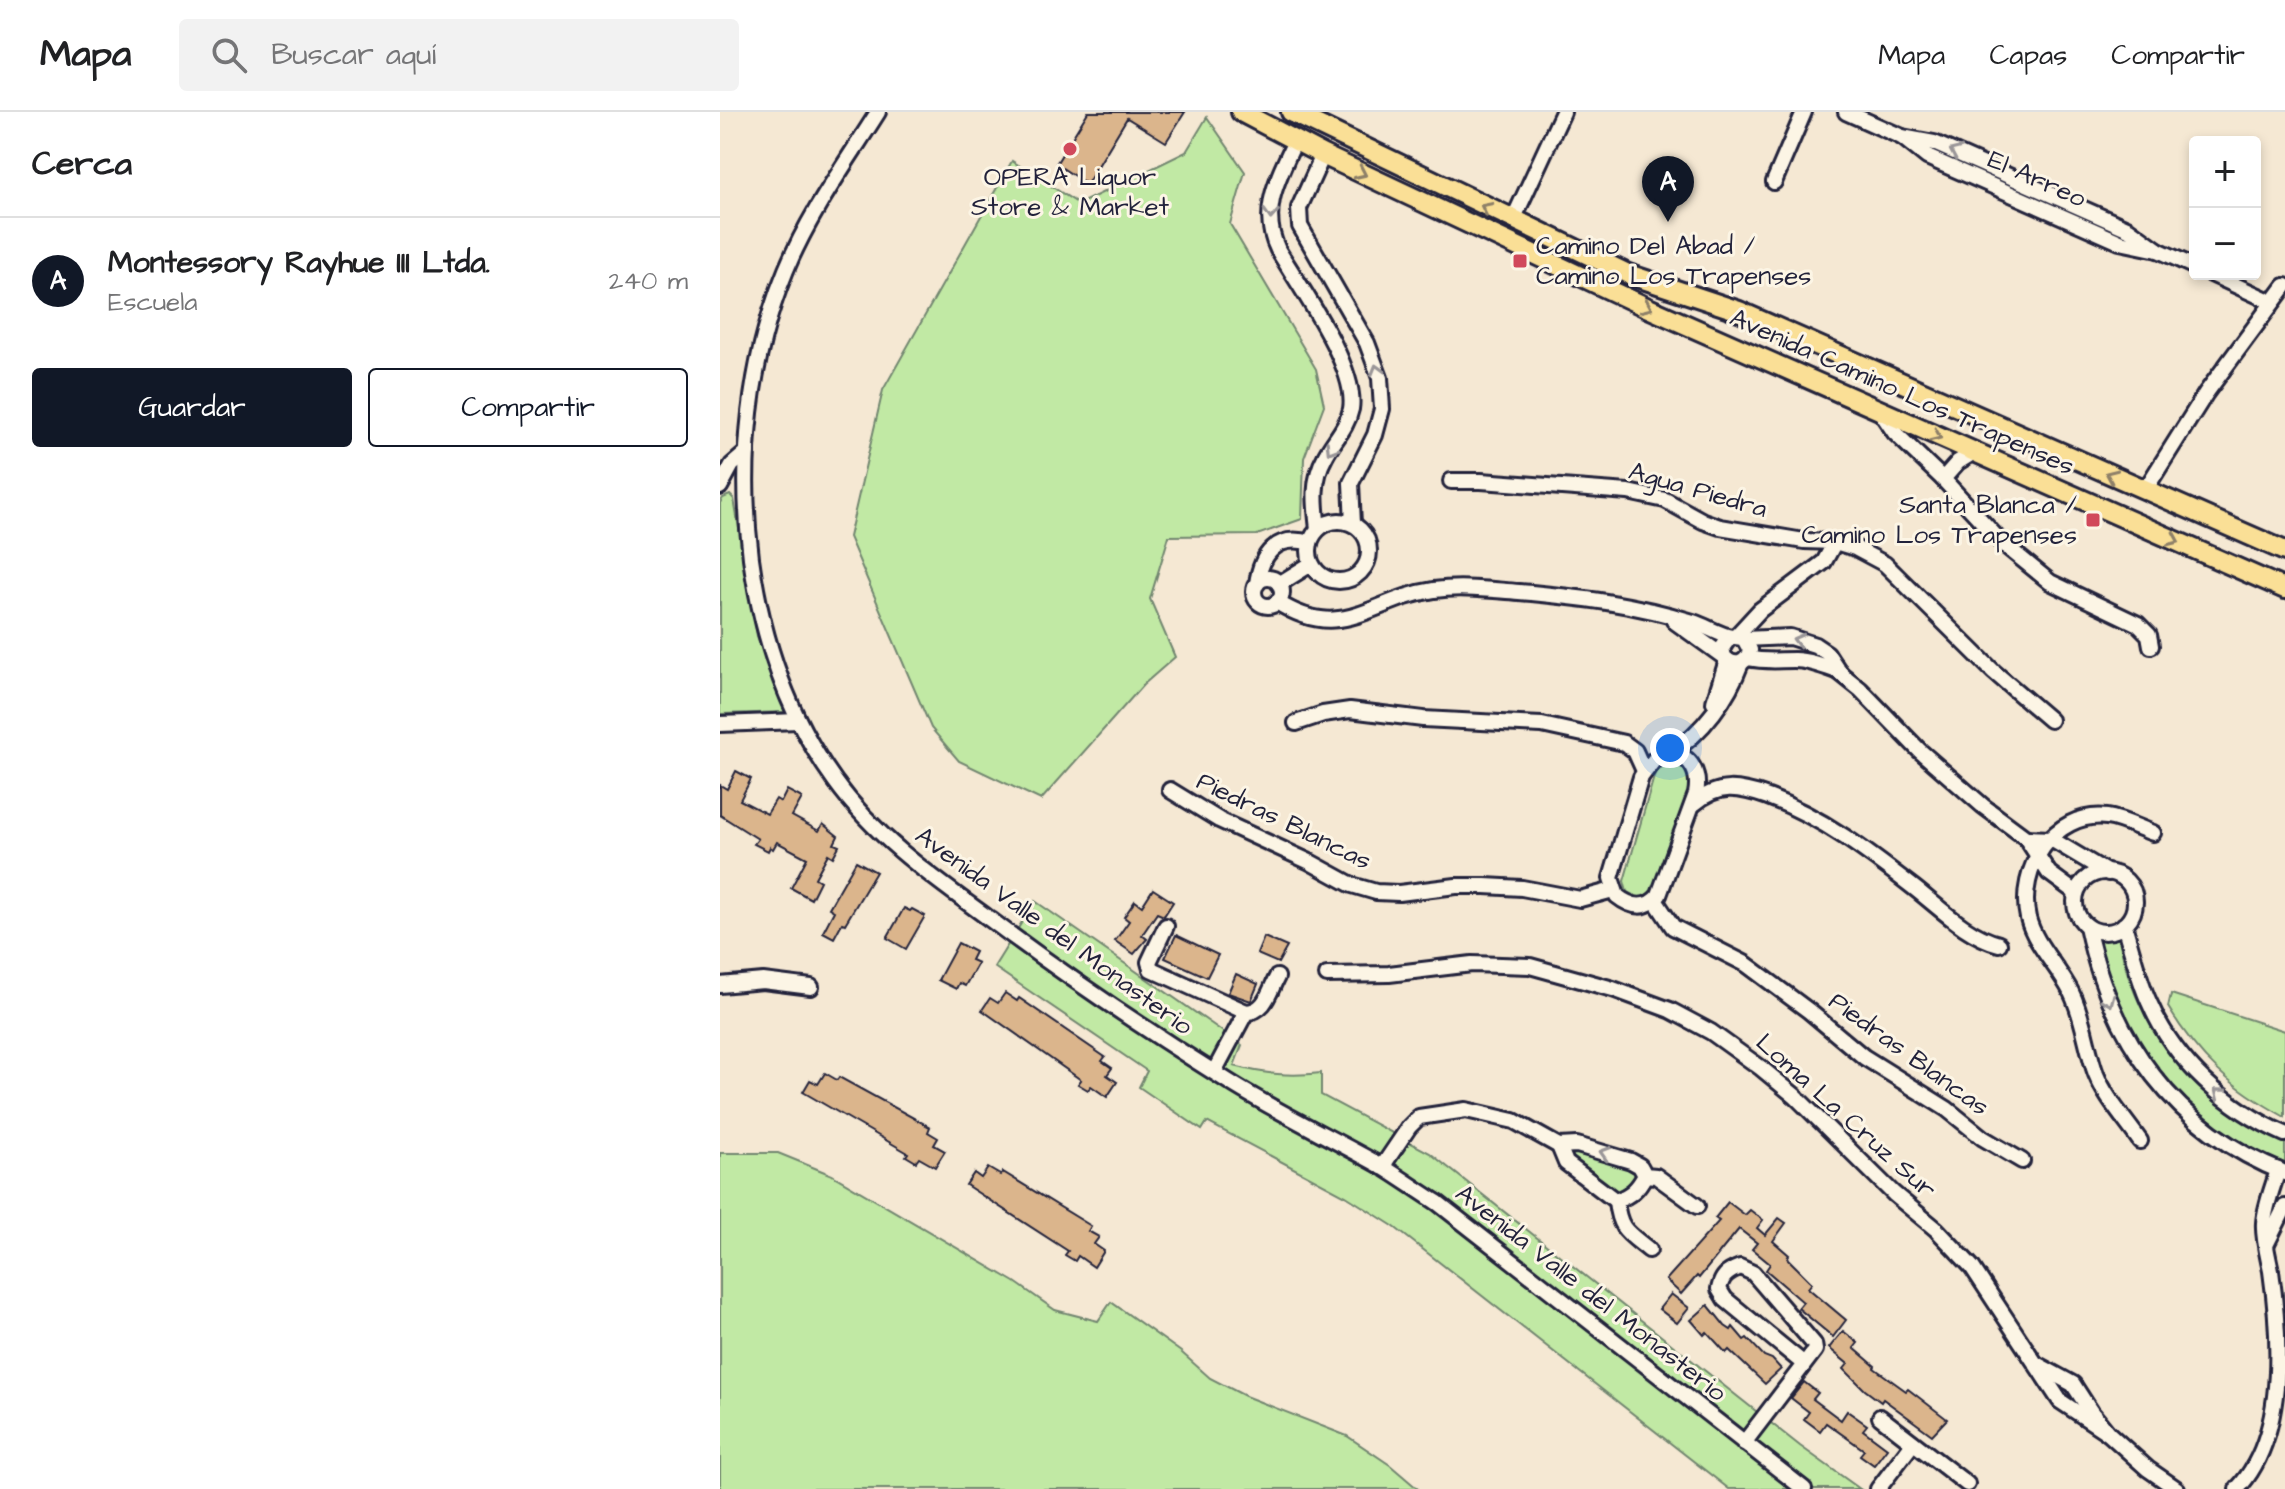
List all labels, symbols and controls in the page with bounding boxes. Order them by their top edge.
search box [179,19,739,91]
text: Mapa [40,29,131,81]
icon: search [207,33,251,77]
text: Buscar aquí [271,34,436,76]
text: Mapa [1878,36,1945,75]
text: Capas [1989,36,2067,75]
text: Compartir [2111,36,2245,75]
map controls [2189,136,2261,280]
button: + [2189,136,2261,208]
text: Cerca [32,140,132,188]
marker: OPERA Liquor Store & Market [1061,140,1079,158]
street label: El Arreo [1982,141,2092,217]
one-way arrow [1949,146,1963,162]
pin: A [1642,156,1694,222]
place label: OPERA Liquor Store & Market [971,159,1170,225]
one-way arrow [1352,163,1367,179]
one-way arrow [1480,202,1495,217]
one-way arrow [1263,208,1280,221]
button: − [2189,208,2261,280]
place label: Camino Del Abad / Camino Los Trapenses [1536,228,1811,294]
text: Montessory Rayhue III Ltda. [108,242,490,284]
marker: Camino Del Abad / Camino Los Trapenses [1511,252,1529,270]
text: A [50,263,66,299]
text: 240 m [608,263,688,299]
text: Escuela [108,284,197,320]
one-way arrow [1639,297,1653,313]
street label: Avenida Camino Los Trapenses [1724,300,2080,484]
one-way arrow [1370,364,1386,377]
button: Guardar [32,368,352,447]
button: Compartir [368,368,688,447]
one-way arrow [1927,426,1942,442]
one-way arrow [1325,440,1340,454]
street label: Agua Piedra [1624,453,1771,529]
one-way arrow [2105,468,2119,484]
place label: Santa Blanca / Camino Los Trapenses [1802,487,2077,553]
marker: Santa Blanca / Camino Los Trapenses [2084,511,2102,529]
one-way arrow [2165,531,2180,547]
one-way arrow [1792,633,1806,650]
your location [1650,728,1690,768]
street label: Piedras Blancas [1191,763,1377,879]
street label: Avenida Valle del Monasterio [908,818,1200,1044]
street label: Piedras Blancas [1821,983,1997,1125]
one-way arrow [2100,993,2116,1007]
street label: Loma La Cruz Sur [1748,1025,1944,1207]
one-way arrow [2214,1088,2228,1103]
one-way arrow [1599,1146,1613,1162]
street label: Avenida Valle del Monasterio [1448,1176,1734,1411]

